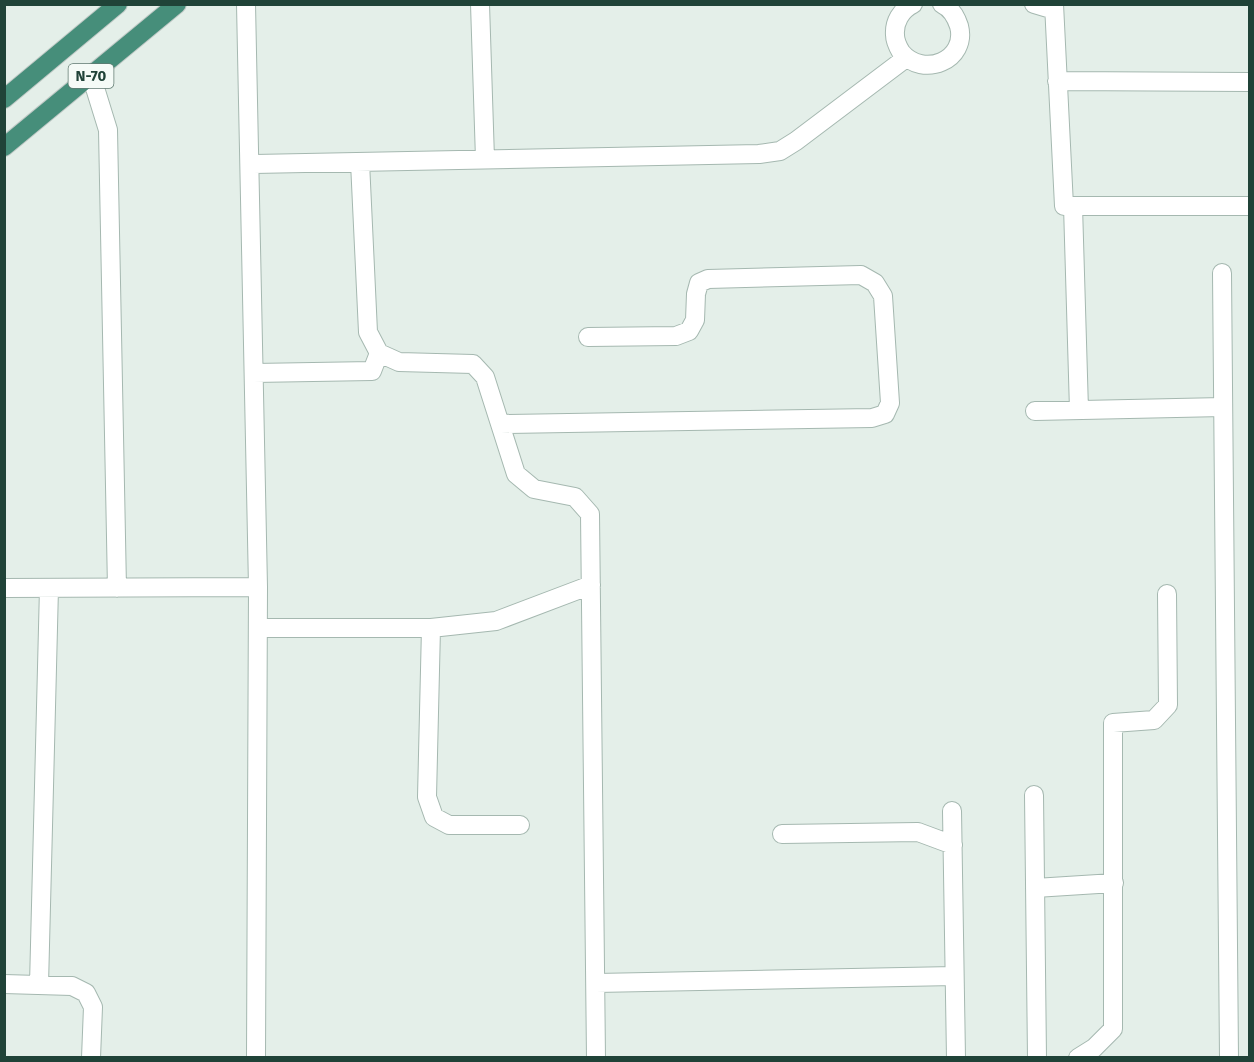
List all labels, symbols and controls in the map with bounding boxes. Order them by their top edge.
road number: N-70 [68,64,113,88]

